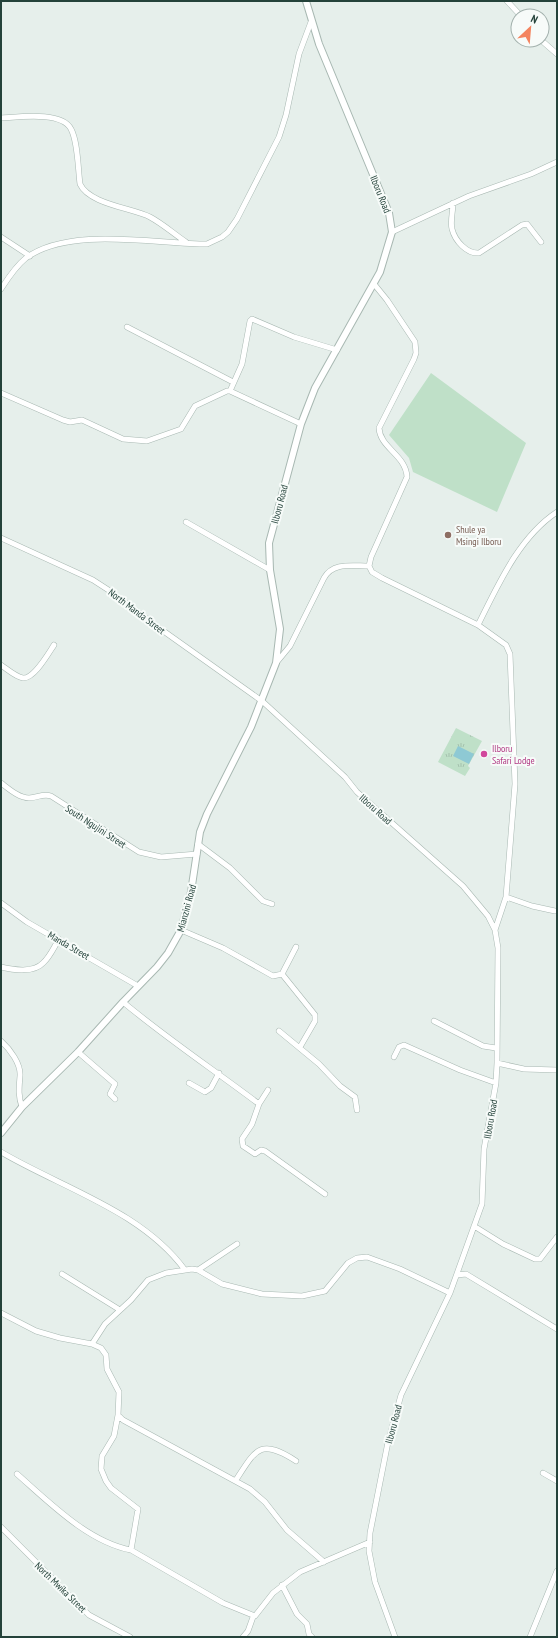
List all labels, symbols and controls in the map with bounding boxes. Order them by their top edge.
north arrow [510,8,550,48]
text: N [529,11,540,27]
street label: Ilboru Road [367,173,394,215]
street label: Ilboru Road [268,483,291,525]
place label: Shule ya Msingi Ilboru [456,523,501,548]
marker: Shule ya Msingi Ilboru [443,530,453,540]
street label: North Manda Street [106,586,168,637]
place label: Ilboru Safari Lodge [492,742,535,767]
marker: Ilboru Safari Lodge [479,749,489,759]
street label: Ilboru Road [357,791,395,827]
street label: South Ngujini Street [63,802,129,851]
street label: Mianzini Road [174,883,199,933]
street label: Manda Street [46,928,92,963]
street label: Ilboru Road [481,1098,500,1140]
street label: Ilboru Road [382,1403,405,1445]
street label: North Mwika Street [32,1559,89,1616]

